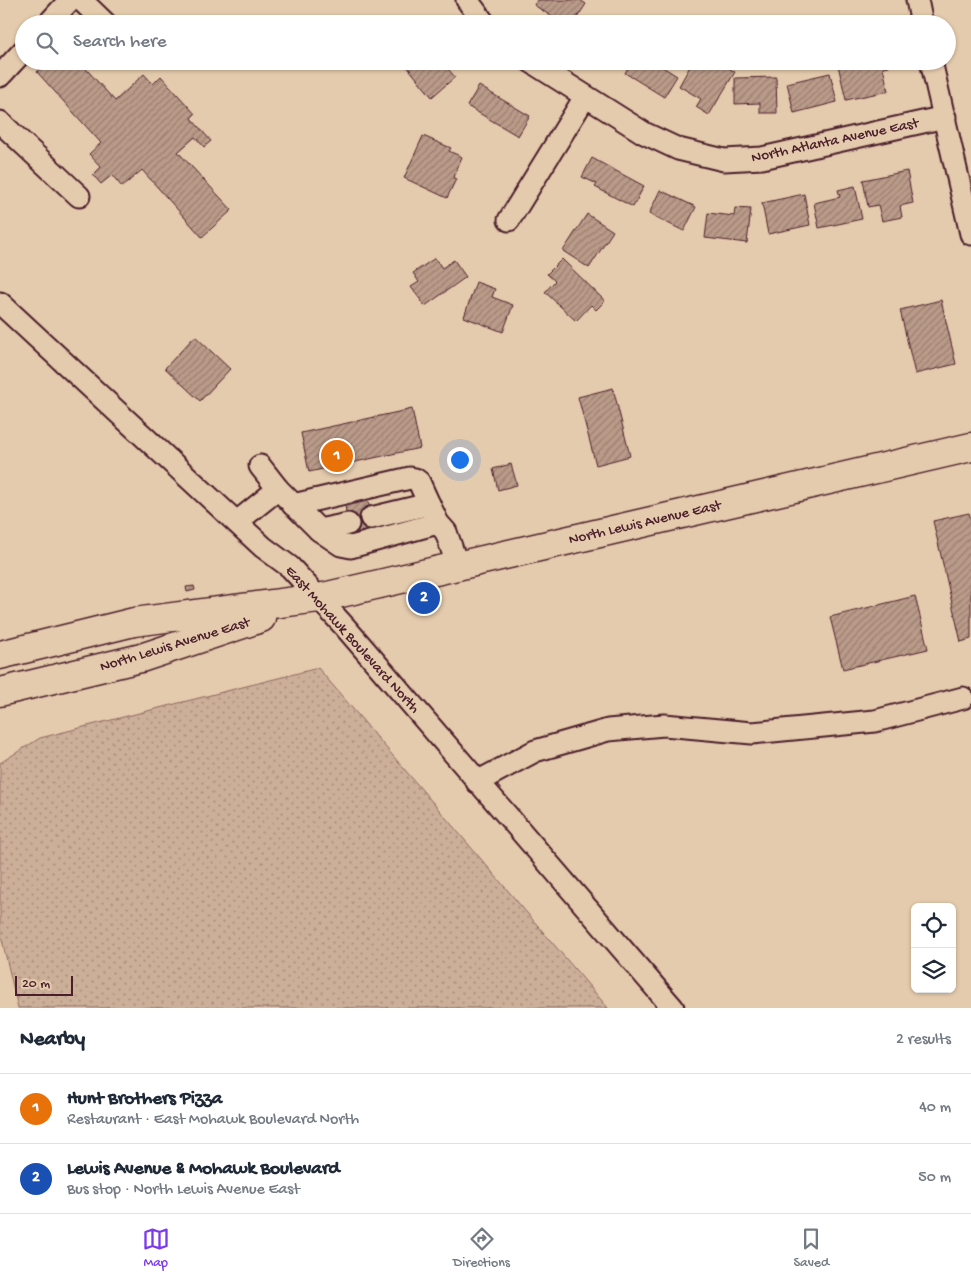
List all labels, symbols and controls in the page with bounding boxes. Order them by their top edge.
search box [15,15,956,70]
icon: search [33,29,61,57]
text: Search here [73,31,167,54]
street label: North Atlanta Avenue East [750,114,922,168]
pin: 1 [321,437,353,475]
your location [447,447,473,473]
street label: North Lewis Avenue East [567,496,725,549]
street label: East Mohawk Boulevard North [281,562,423,718]
pin: 2 [408,579,440,617]
street label: North Lewis Avenue East [98,613,254,676]
map controls [911,903,956,993]
button: locate [911,903,956,948]
button: layers [911,948,956,993]
scale bar [15,973,72,996]
text: 20 m [22,976,50,993]
text: Nearby [20,1028,85,1053]
text: 2 results [896,1031,951,1050]
text: Hunt Brothers Pizza [67,1088,222,1111]
text: 1 [33,1099,39,1118]
text: 40 m [919,1099,951,1118]
text: Restaurant · East Mohawk Boulevard North [67,1111,359,1130]
text: Lewis Avenue & Mohawk Boulevard [67,1158,340,1181]
text: 2 [32,1169,40,1188]
text: 50 m [918,1169,951,1188]
text: Bus stop · North Lewis Avenue East [67,1181,300,1200]
tab: Map [142,1225,170,1272]
tab: Directions [453,1225,510,1272]
tab: Saved [793,1225,829,1272]

